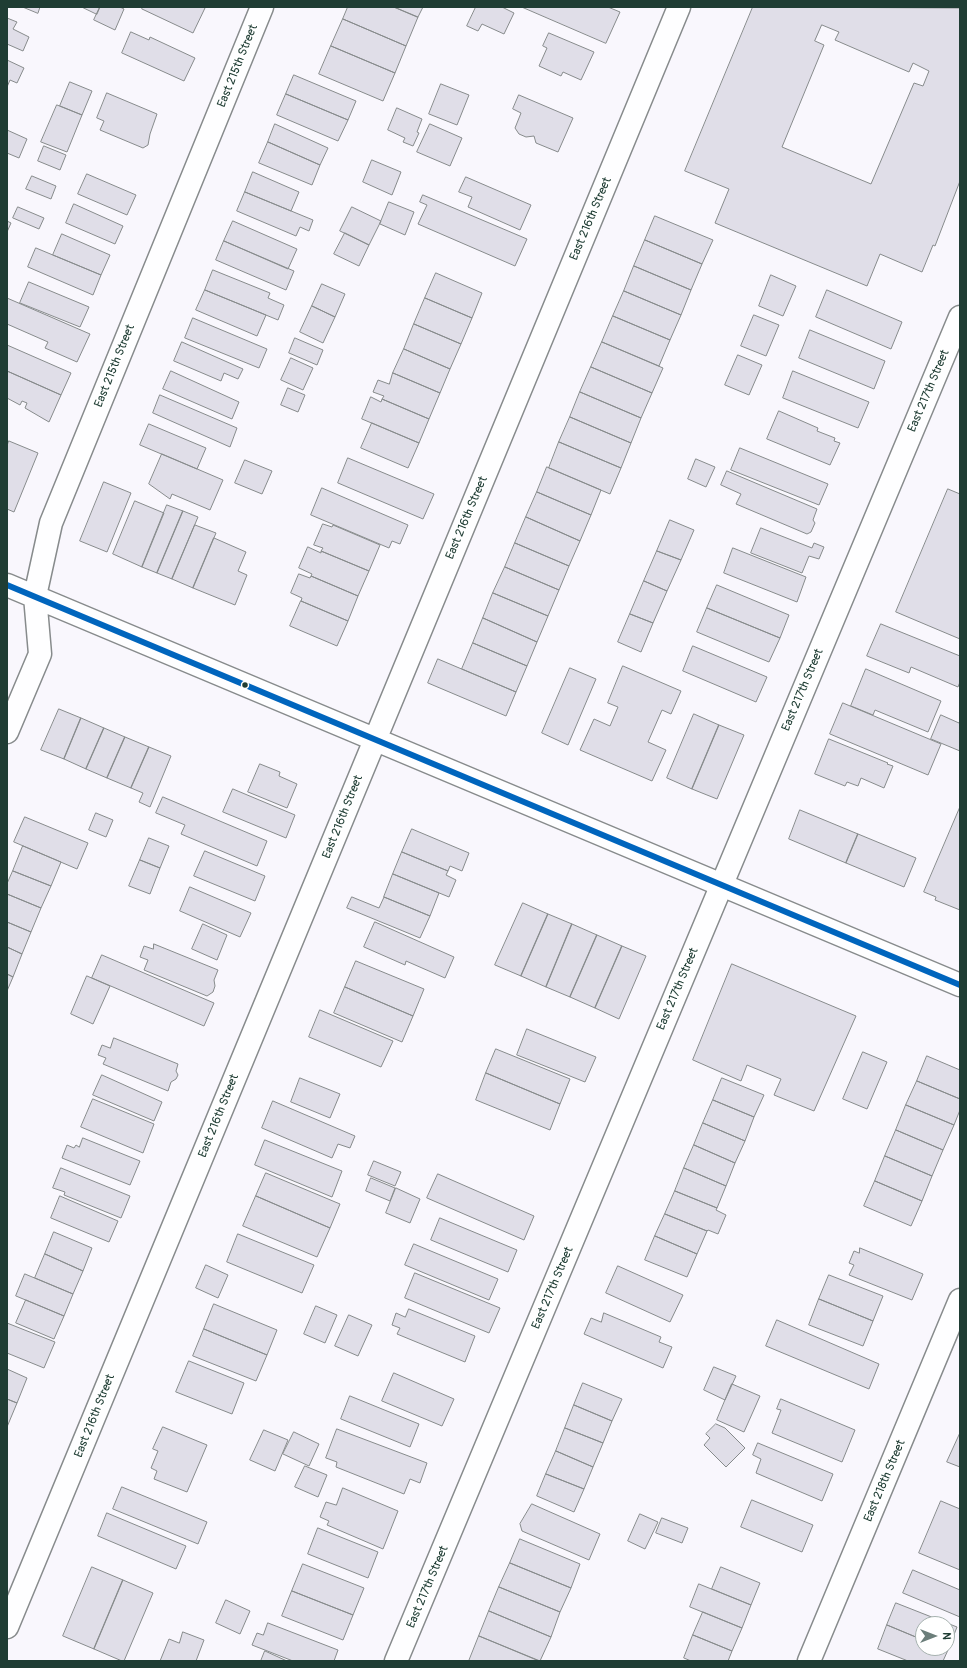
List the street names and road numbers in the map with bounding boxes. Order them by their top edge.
street label: East 215th Street [215,22,261,110]
street label: East 216th Street [567,175,615,263]
street label: East 215th Street [92,322,138,410]
street label: East 217th Street [905,348,953,434]
street label: East 216th Street [443,474,491,562]
street label: East 217th Street [779,647,827,733]
street label: East 216th Street [320,773,366,861]
street label: East 217th Street [654,946,702,1032]
street label: East 216th Street [196,1072,242,1160]
street label: East 217th Street [529,1245,577,1331]
street label: East 216th Street [72,1372,118,1460]
street label: East 218th Street [861,1438,909,1524]
street label: East 217th Street [404,1544,452,1630]

